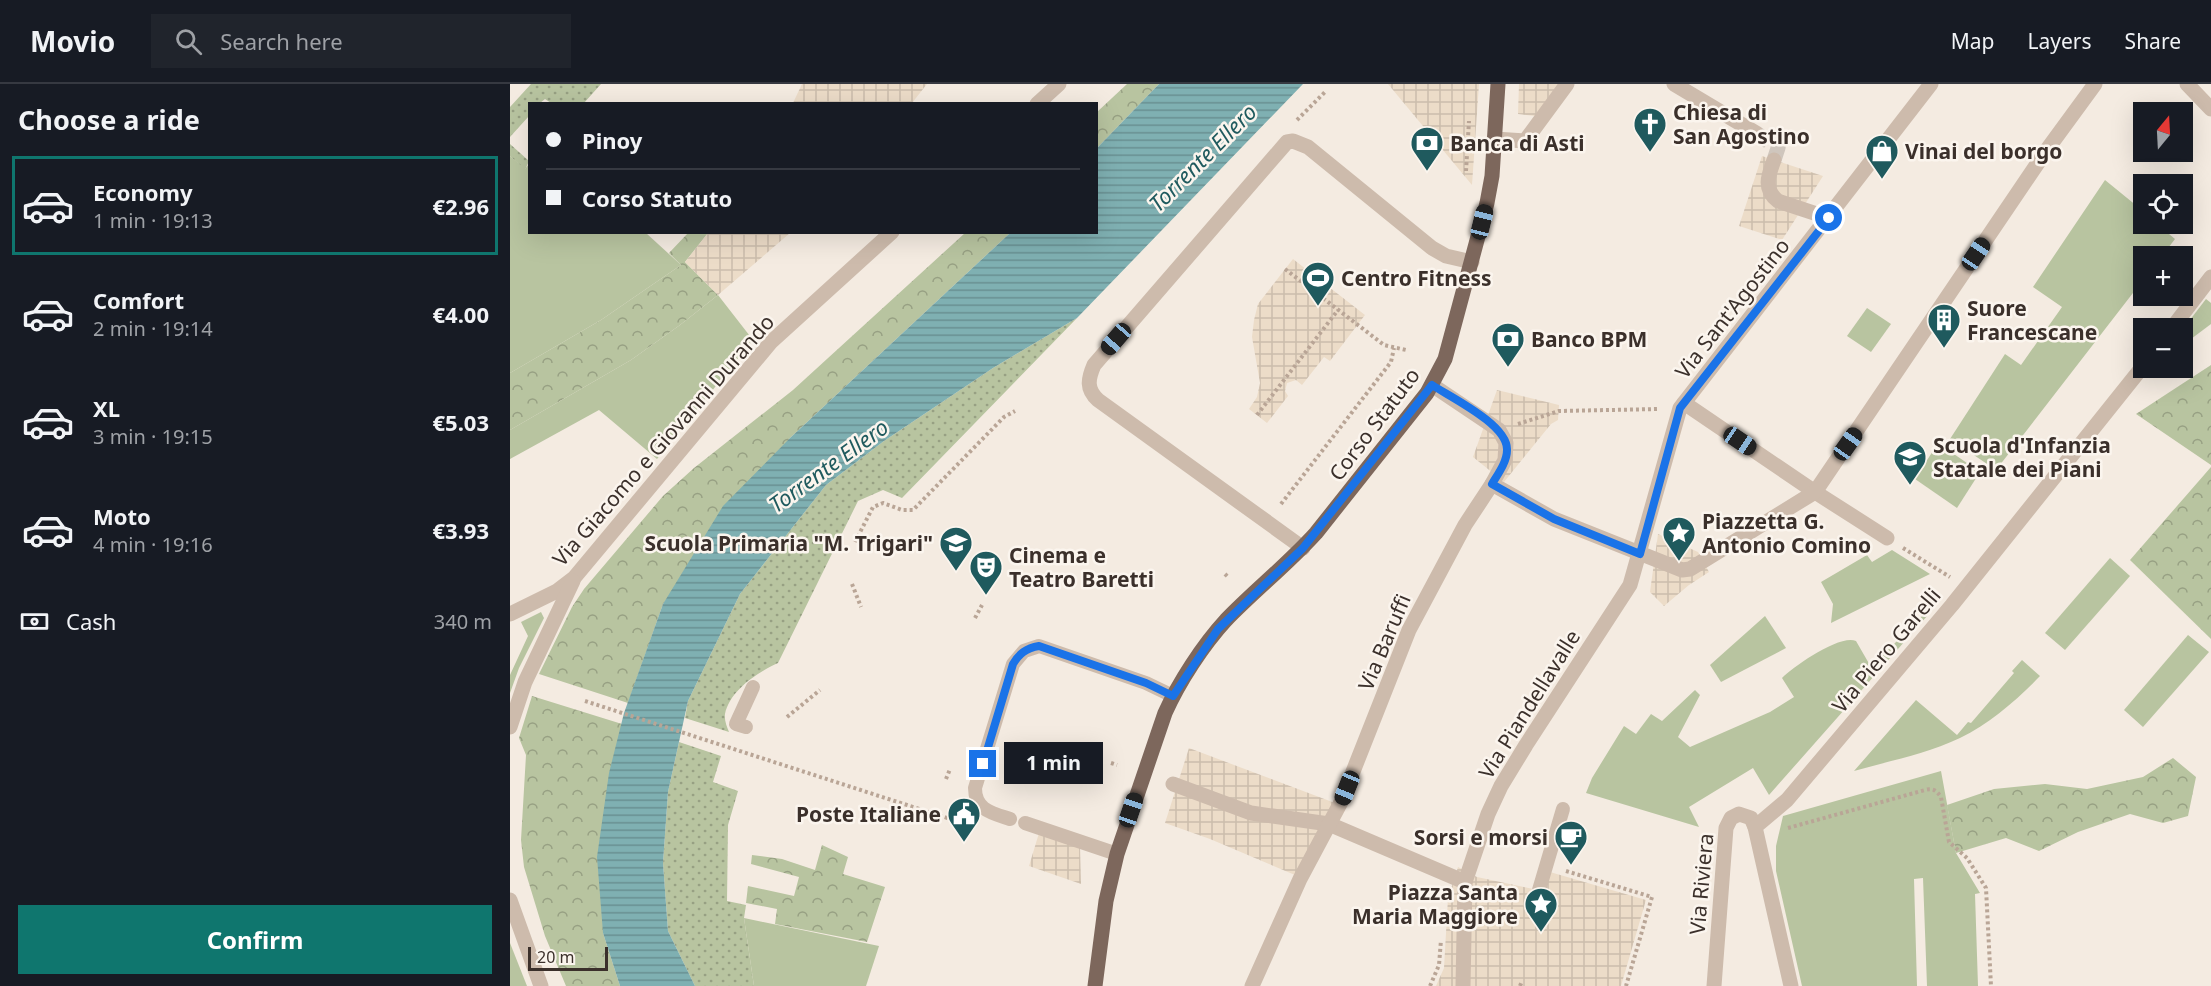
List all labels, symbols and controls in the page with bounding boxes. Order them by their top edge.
search box [151,14,571,68]
text: Movio [30,22,115,60]
icon: search [172,25,205,58]
text: Search here [220,26,343,56]
text: Map [1951,27,1995,55]
text: Layers [2028,27,2092,55]
text: Share [2125,27,2181,55]
water label: Torrente Ellero [1142,97,1262,217]
place label: Chiesa di San Agostino [1673,98,1810,150]
text: Choose a ride [18,101,200,138]
north arrow [2133,102,2193,162]
map controls [2133,102,2193,378]
church icon: Chiesa di San Agostino [1632,106,1668,153]
text: Pinoy [582,125,642,155]
bank icon: Banca di Asti [1409,125,1445,172]
place label: Banca di Asti [1450,129,1585,157]
shop icon: Vinai del borgo [1864,133,1900,180]
place label: Vinai del borgo [1905,137,2062,165]
button: locate [2133,174,2193,234]
text: Economy [93,177,192,207]
icon: car [21,179,75,233]
text: Corso Statuto [582,183,732,213]
text: €2.96 [432,191,489,221]
car [1469,202,1495,242]
route start [1815,204,1842,231]
text: 1 min · 19:13 [93,207,213,234]
street label: Via Sant'Agostino [1668,232,1796,384]
car [1958,234,1994,274]
button: + [2133,246,2193,306]
sports icon: Centro Fitness [1300,260,1336,307]
place label: Centro Fitness [1341,264,1492,292]
text: Comfort [93,285,184,315]
icon: car [21,287,75,341]
place label: Suore Francescane [1967,294,2097,346]
text: €4.00 [432,299,489,329]
building icon: Suore Francescane [1926,302,1962,349]
street label: Via Giacomo e Giovanni Durando [546,308,780,572]
text: 2 min · 19:14 [93,315,213,342]
button: − [2133,318,2193,378]
car [1097,320,1135,358]
bank icon: Banco BPM [1490,321,1526,368]
place label: Banco BPM [1531,325,1647,353]
street label: Corso Statuto [1322,362,1426,486]
text: XL [93,393,120,423]
icon: car [21,395,75,449]
text: €5.03 [432,407,489,437]
water label: Torrente Ellero [762,411,894,519]
text: 3 min · 19:15 [93,423,213,450]
car [1720,423,1760,459]
car [1830,424,1866,464]
place label: Scuola d'Infanzia Statale dei Piani [1933,431,2111,483]
school or university icon: Scuola d'Infanzia Statale dei Piani [1892,439,1928,486]
text: Moto [93,501,151,531]
icon: car [21,503,75,557]
place label: Piazzetta G. Antonio Comino [1702,507,1871,559]
text: €3.93 [432,515,489,545]
place icon: Piazzetta G. Antonio Comino [1661,515,1697,562]
school or university icon: Scuola Primaria "M. Trigari" [938,525,974,572]
place label: Scuola Primaria "M. Trigari" [645,529,933,557]
text: 4 min · 19:16 [93,531,213,558]
place label: Cinema e Teatro Baretti [1009,541,1154,593]
theatre icon: Cinema e Teatro Baretti [968,549,1004,596]
street label: Via Piero Garelli [1825,582,1947,718]
street label: Via Baruffi [1351,589,1417,695]
icon: cash [18,605,51,638]
text: Cash [66,606,116,636]
text: 340 m [434,608,492,635]
street label: Via Piandellavalle [1472,624,1586,784]
callout: 1 min [1004,743,1103,785]
text: 1 min [1026,749,1081,776]
route end [969,750,996,777]
car [1332,768,1362,808]
car [1117,790,1145,830]
public building icon: Poste Italiane [946,796,982,843]
place label: Poste Italiane [796,800,941,828]
cafe icon: Sorsi e morsi [1553,819,1589,866]
place label: Sorsi e morsi [1414,823,1548,851]
street label: Via Riviera [1683,832,1719,936]
place label: Piazza Santa Maria Maggiore [1352,878,1518,930]
place icon: Piazza Santa Maria Maggiore [1523,886,1559,933]
button: Confirm [18,905,492,974]
scale bar [528,944,608,972]
text: 20 m [537,946,574,968]

